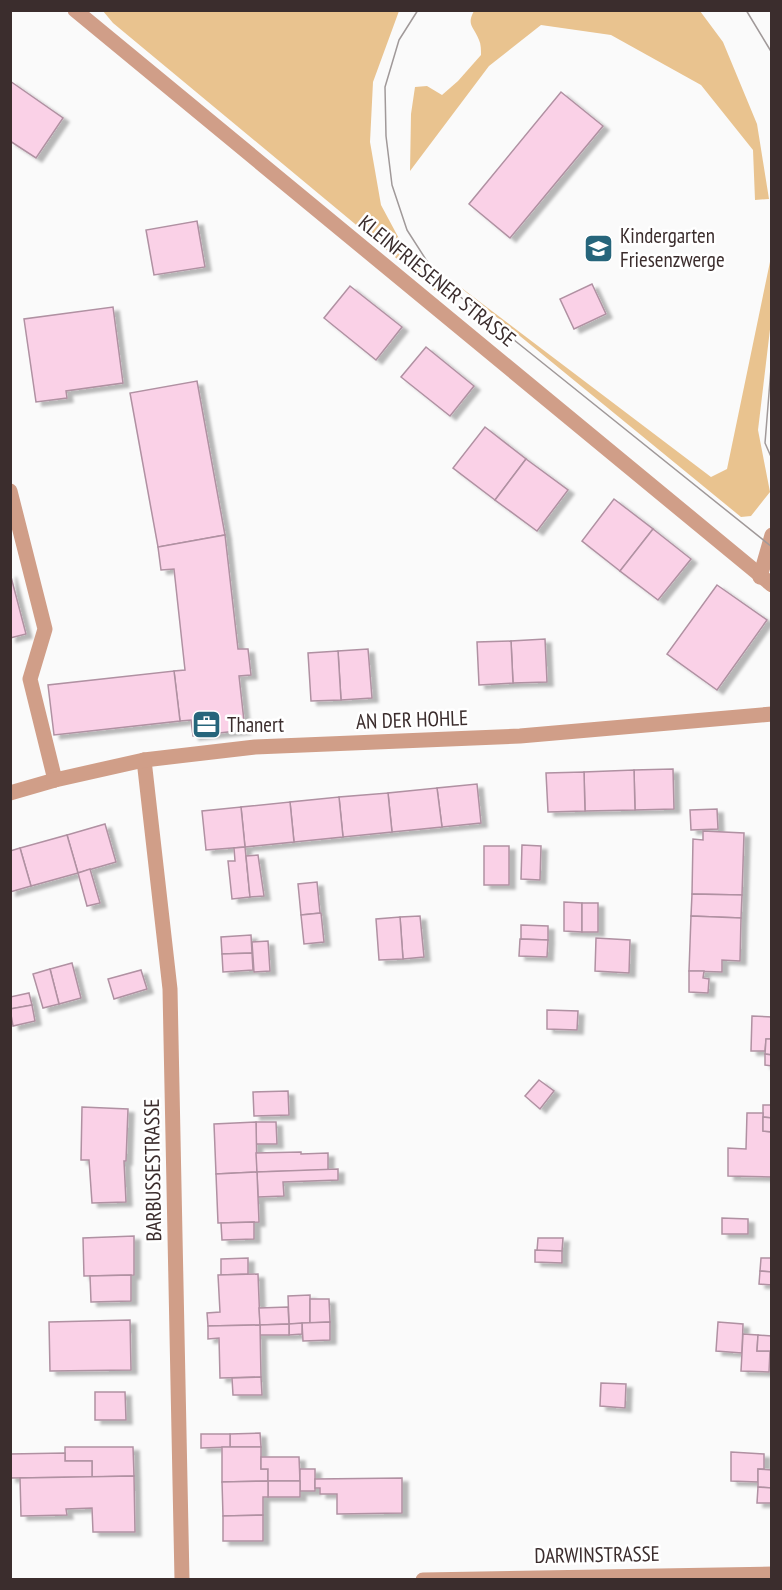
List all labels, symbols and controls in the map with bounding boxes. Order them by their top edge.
street label: KLEINFRIESENER STRASSE [353,209,521,352]
place label: Kindergarten Friesenzwerge [620,222,725,273]
school or university icon: Kindergarten Friesenzwerge [583,232,615,264]
street label: AN DER HOHLE [356,704,468,735]
office icon: Thanert [190,709,222,741]
place label: Thanert [227,711,284,738]
street label: BARBUSSESTRASSE [138,1098,167,1242]
street label: DARWINSTRASSE [534,1540,660,1569]

